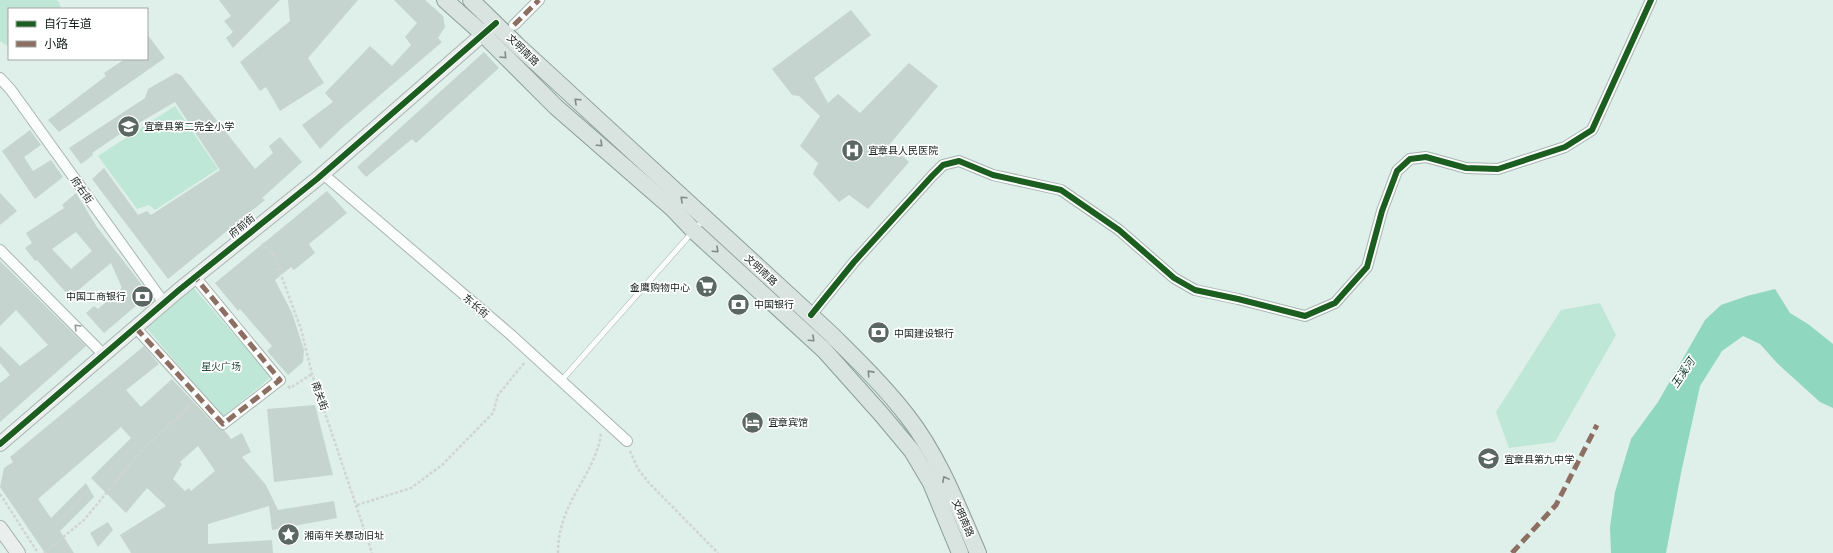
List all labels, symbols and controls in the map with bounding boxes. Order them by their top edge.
legend [8,8,148,60]
text: 自行车道 [44,17,92,31]
street label: 文明南路 [505,32,541,68]
text: 小路 [44,37,68,51]
one-way arrow [499,51,507,59]
one-way arrow [575,99,582,106]
school or university icon: 宜章县第二完全小学 [116,113,142,139]
place label: 宜章县第二完全小学 [144,121,234,132]
hospital icon: 宜章县人民医院 [840,137,866,163]
one-way arrow [595,139,602,146]
place label: 宜章县人民医院 [868,145,938,156]
street label: 府右街 [69,175,95,205]
one-way arrow [680,196,688,203]
street label: 府前街 [227,212,257,240]
one-way arrow [711,246,719,253]
street label: 文明南路 [743,252,779,288]
supermarket icon: 金鹰购物中心 [693,274,719,300]
place label: 金鹰购物中心 [630,282,690,293]
bank icon: 中国工商银行 [129,283,155,309]
place label: 中国工商银行 [66,291,126,302]
bank icon: 中国银行 [726,291,752,317]
street label: 东长街 [461,292,491,320]
place label: 中国银行 [754,299,794,310]
bank icon: 中国建设银行 [866,320,892,346]
one-way arrow [74,324,82,332]
place label: 中国建设银行 [894,328,954,339]
one-way arrow [807,334,815,341]
water label: 玉溪河 [1668,354,1699,390]
park label: 星火广场 [201,361,241,372]
one-way arrow [868,371,875,378]
street label: 南关街 [310,380,330,412]
hotel icon: 宜章宾馆 [739,409,765,435]
place label: 宜章宾馆 [768,417,808,428]
school or university icon: 宜章县第九中学 [1476,446,1502,472]
place label: 宜章县第九中学 [1504,454,1574,465]
one-way arrow [942,476,949,483]
street label: 文明南路 [950,497,976,539]
place icon: 湘南年关暴动旧址 [276,522,302,548]
place label: 湘南年关暴动旧址 [304,530,384,541]

